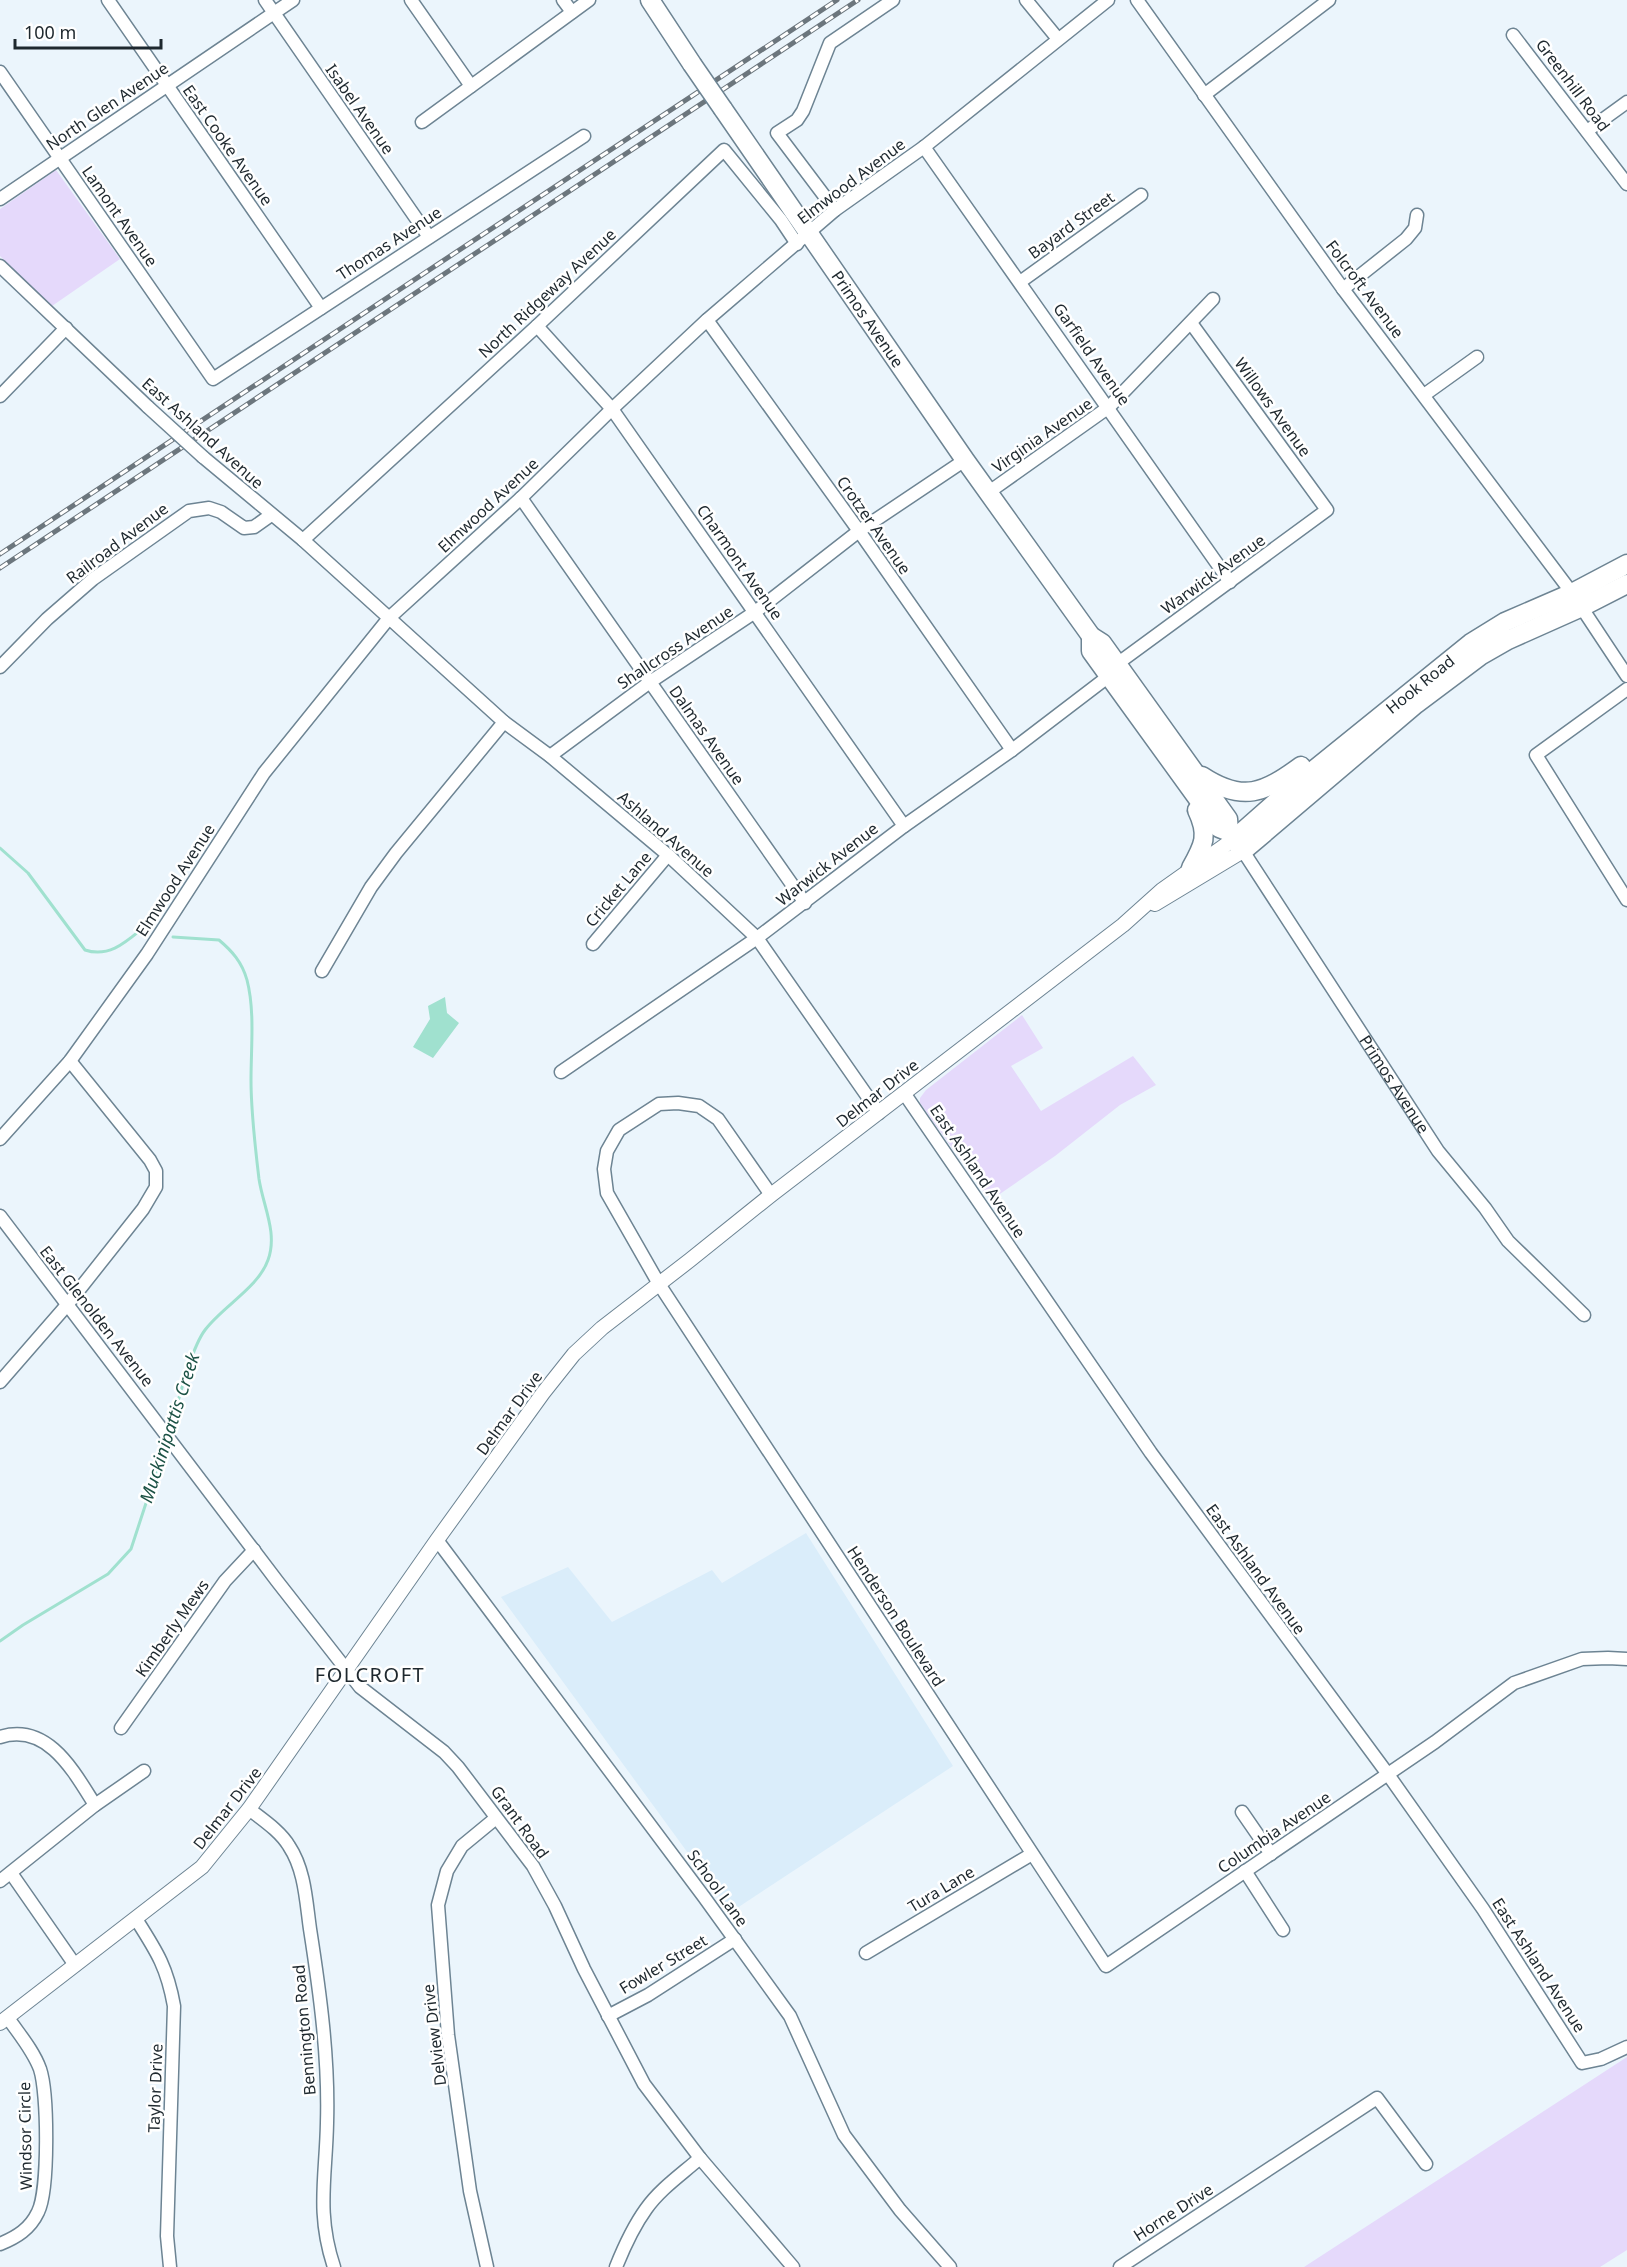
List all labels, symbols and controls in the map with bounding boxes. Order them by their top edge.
scale bar [15,12,160,50]
text: 100 m [24,20,76,44]
street label: Greenhill Road [1531,34,1615,136]
street label: North Glen Avenue [41,57,173,155]
street label: Isabel Avenue [321,60,399,158]
street label: East Cooke Avenue [178,80,278,210]
street label: Elmwood Avenue [792,133,910,229]
street label: Lamont Avenue [77,161,163,271]
street label: Bayard Street [1023,186,1119,264]
street label: Thomas Avenue [333,201,445,285]
street label: North Ridgeway Avenue [473,223,621,363]
street label: Folcroft Avenue [1321,236,1409,342]
street label: Primos Avenue [827,266,909,372]
street label: Garfield Avenue [1049,298,1135,410]
street label: Willows Avenue [1230,353,1316,461]
street label: East Ashland Avenue [138,372,268,494]
street label: Virginia Avenue [988,392,1096,478]
street label: Elmwood Avenue [433,453,543,557]
street label: Crotzer Avenue [832,471,916,579]
street label: Railroad Avenue [62,497,172,589]
street label: Charmont Avenue [692,500,788,624]
street label: Warwick Avenue [1157,529,1269,619]
street label: Shallcross Avenue [613,600,737,694]
street label: Hook Road [1381,650,1459,719]
street label: Dalmas Avenue [665,681,749,789]
street label: Ashland Avenue [613,786,719,882]
street label: Warwick Avenue [772,817,882,911]
street label: Elmwood Avenue [130,819,220,941]
street label: Cricket Lane [580,847,656,931]
street label: Primos Avenue [1354,1031,1435,1138]
street label: Delmar Drive [831,1054,923,1132]
street label: East Ashland Avenue [925,1100,1031,1242]
street label: East Glenolden Avenue [35,1241,159,1391]
water label: Muckinipattis Creek [133,1349,205,1506]
street label: Delmar Drive [471,1366,547,1460]
street label: East Ashland Avenue [1201,1499,1311,1639]
street label: Henderson Boulevard [842,1541,950,1691]
street label: Kimberly Mews [130,1575,214,1681]
district label: FOLCROFT [315,1661,425,1688]
street label: Delmar Drive [188,1762,266,1854]
street label: Grant Road [486,1781,554,1863]
street label: Columbia Avenue [1213,1786,1335,1878]
street label: School Lane [683,1845,753,1931]
street label: Tura Lane [904,1861,978,1917]
street label: East Ashland Avenue [1487,1893,1591,2037]
street label: Fowler Street [615,1929,711,1999]
street label: Bennington Road [287,1964,321,2096]
street label: Delview Drive [417,1983,451,2087]
street label: Taylor Drive [142,2043,168,2133]
street label: Windsor Circle [13,2082,37,2190]
street label: Horne Drive [1129,2178,1217,2246]

